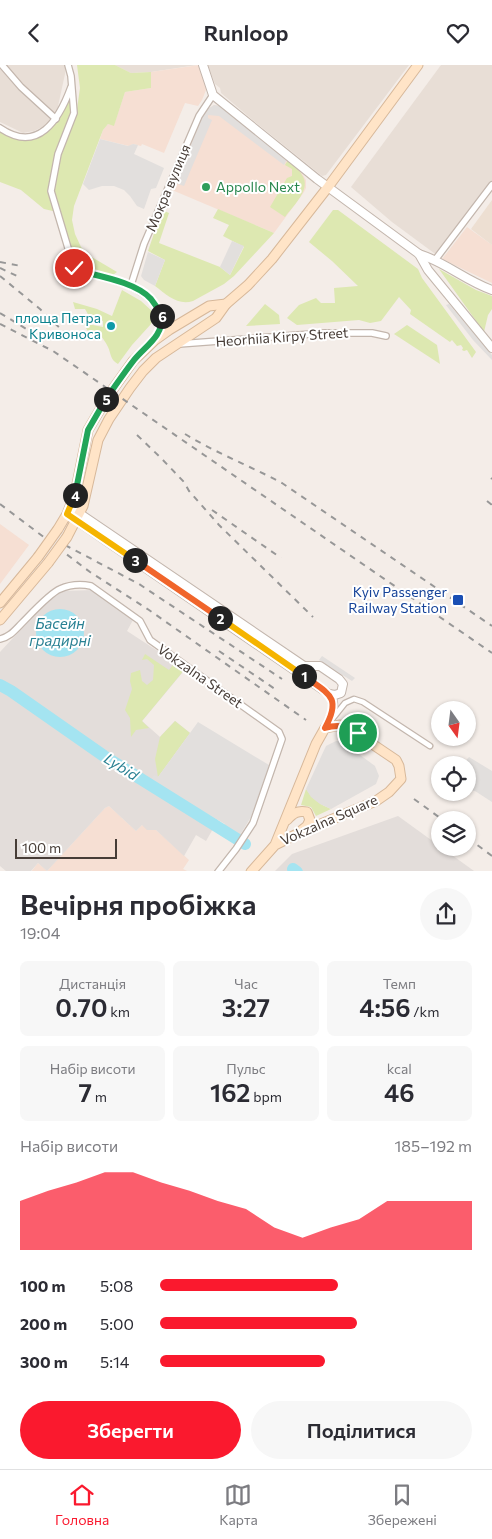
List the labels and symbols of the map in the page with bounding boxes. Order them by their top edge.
street label: Мокра вулиця [142,142,194,234]
place label: Appollo Next [216,178,300,195]
marker: Appollo Next [200,181,212,193]
pin [53,247,95,289]
pin: 6 [150,303,174,329]
place label: площа Петра Кривоноса [15,309,101,342]
marker: площа Петра Кривоноса [105,320,117,332]
street label: Heorhiia Kirpy Street [215,323,349,350]
pin: 5 [94,387,118,411]
pin: 4 [62,483,88,507]
pin: 3 [122,547,148,573]
place label: Kyiv Passenger Railway Station [348,583,447,616]
marker: Kyiv Passenger Railway Station [451,593,465,607]
pin: 2 [208,605,232,631]
water label: Басейн градирні [29,614,92,649]
street label: Vokzalna Street [154,640,246,711]
pin: 1 [292,663,316,689]
north arrow [431,701,476,746]
pin [337,712,379,754]
water label: Lybid [101,749,143,784]
street label: Vokzalna Square [278,790,380,849]
scale bar [15,837,118,860]

